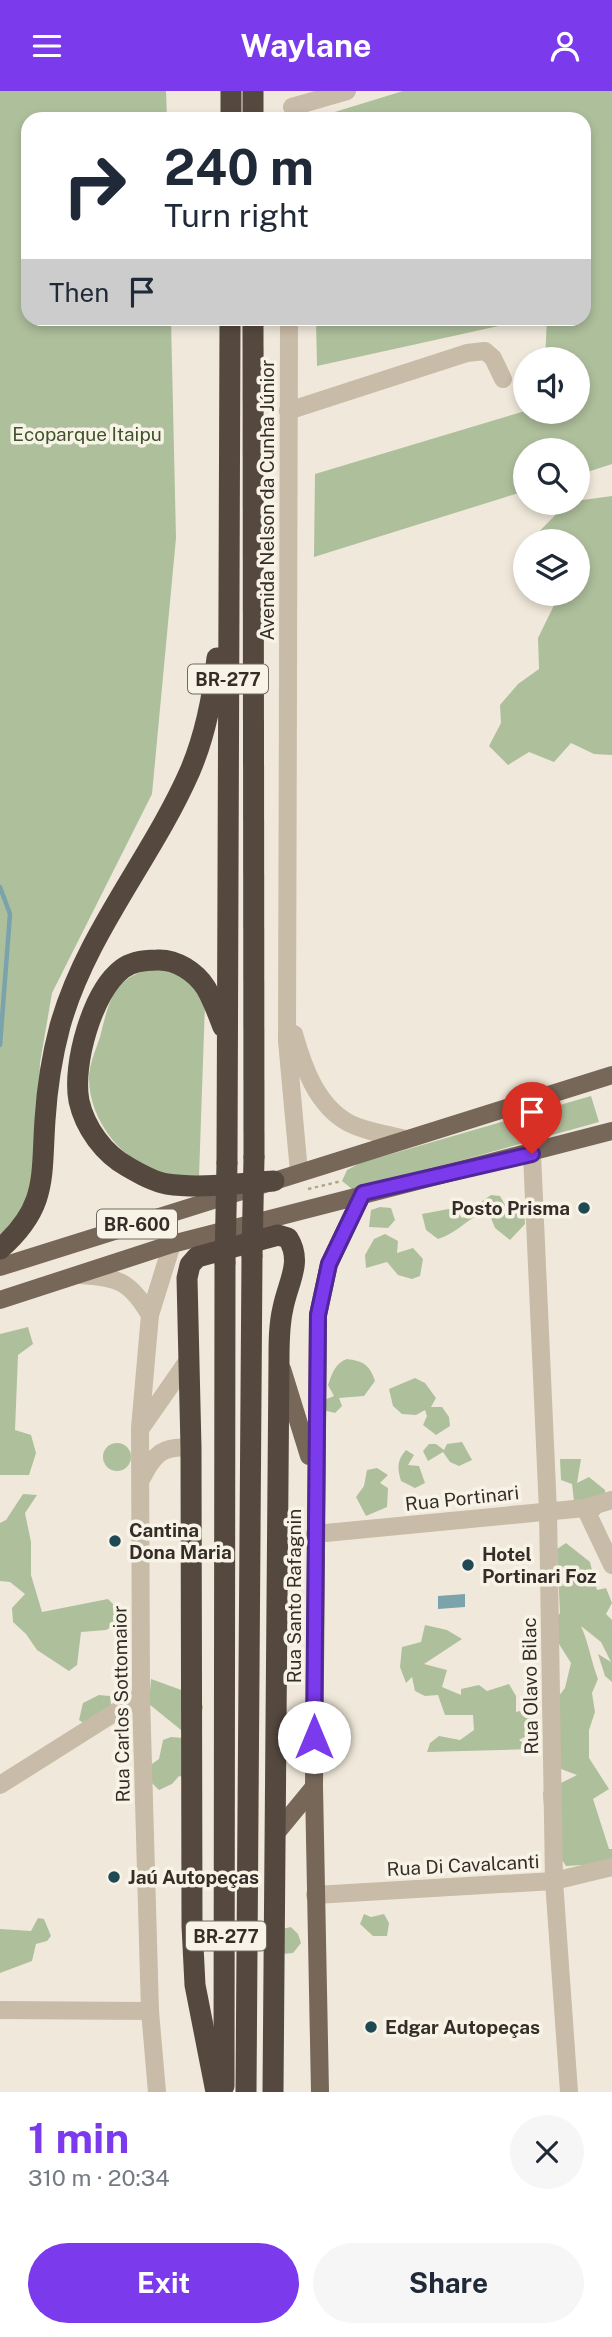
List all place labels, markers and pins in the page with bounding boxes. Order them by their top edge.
pin [502,1082,562,1154]
place label: Posto Prisma [451,1197,570,1219]
marker: Posto Prisma [576,1200,592,1216]
place label: Cantina Dona Maria [129,1519,232,1563]
marker: Cantina Dona Maria [107,1533,123,1549]
place label: Hotel Portinari Foz [482,1543,596,1587]
marker: Hotel Portinari Foz [460,1557,476,1573]
place label: Jaú Autopeças [128,1866,259,1888]
marker: Jaú Autopeças [106,1869,122,1885]
place label: Edgar Autopeças [385,2016,540,2038]
marker: Edgar Autopeças [363,2019,379,2035]

